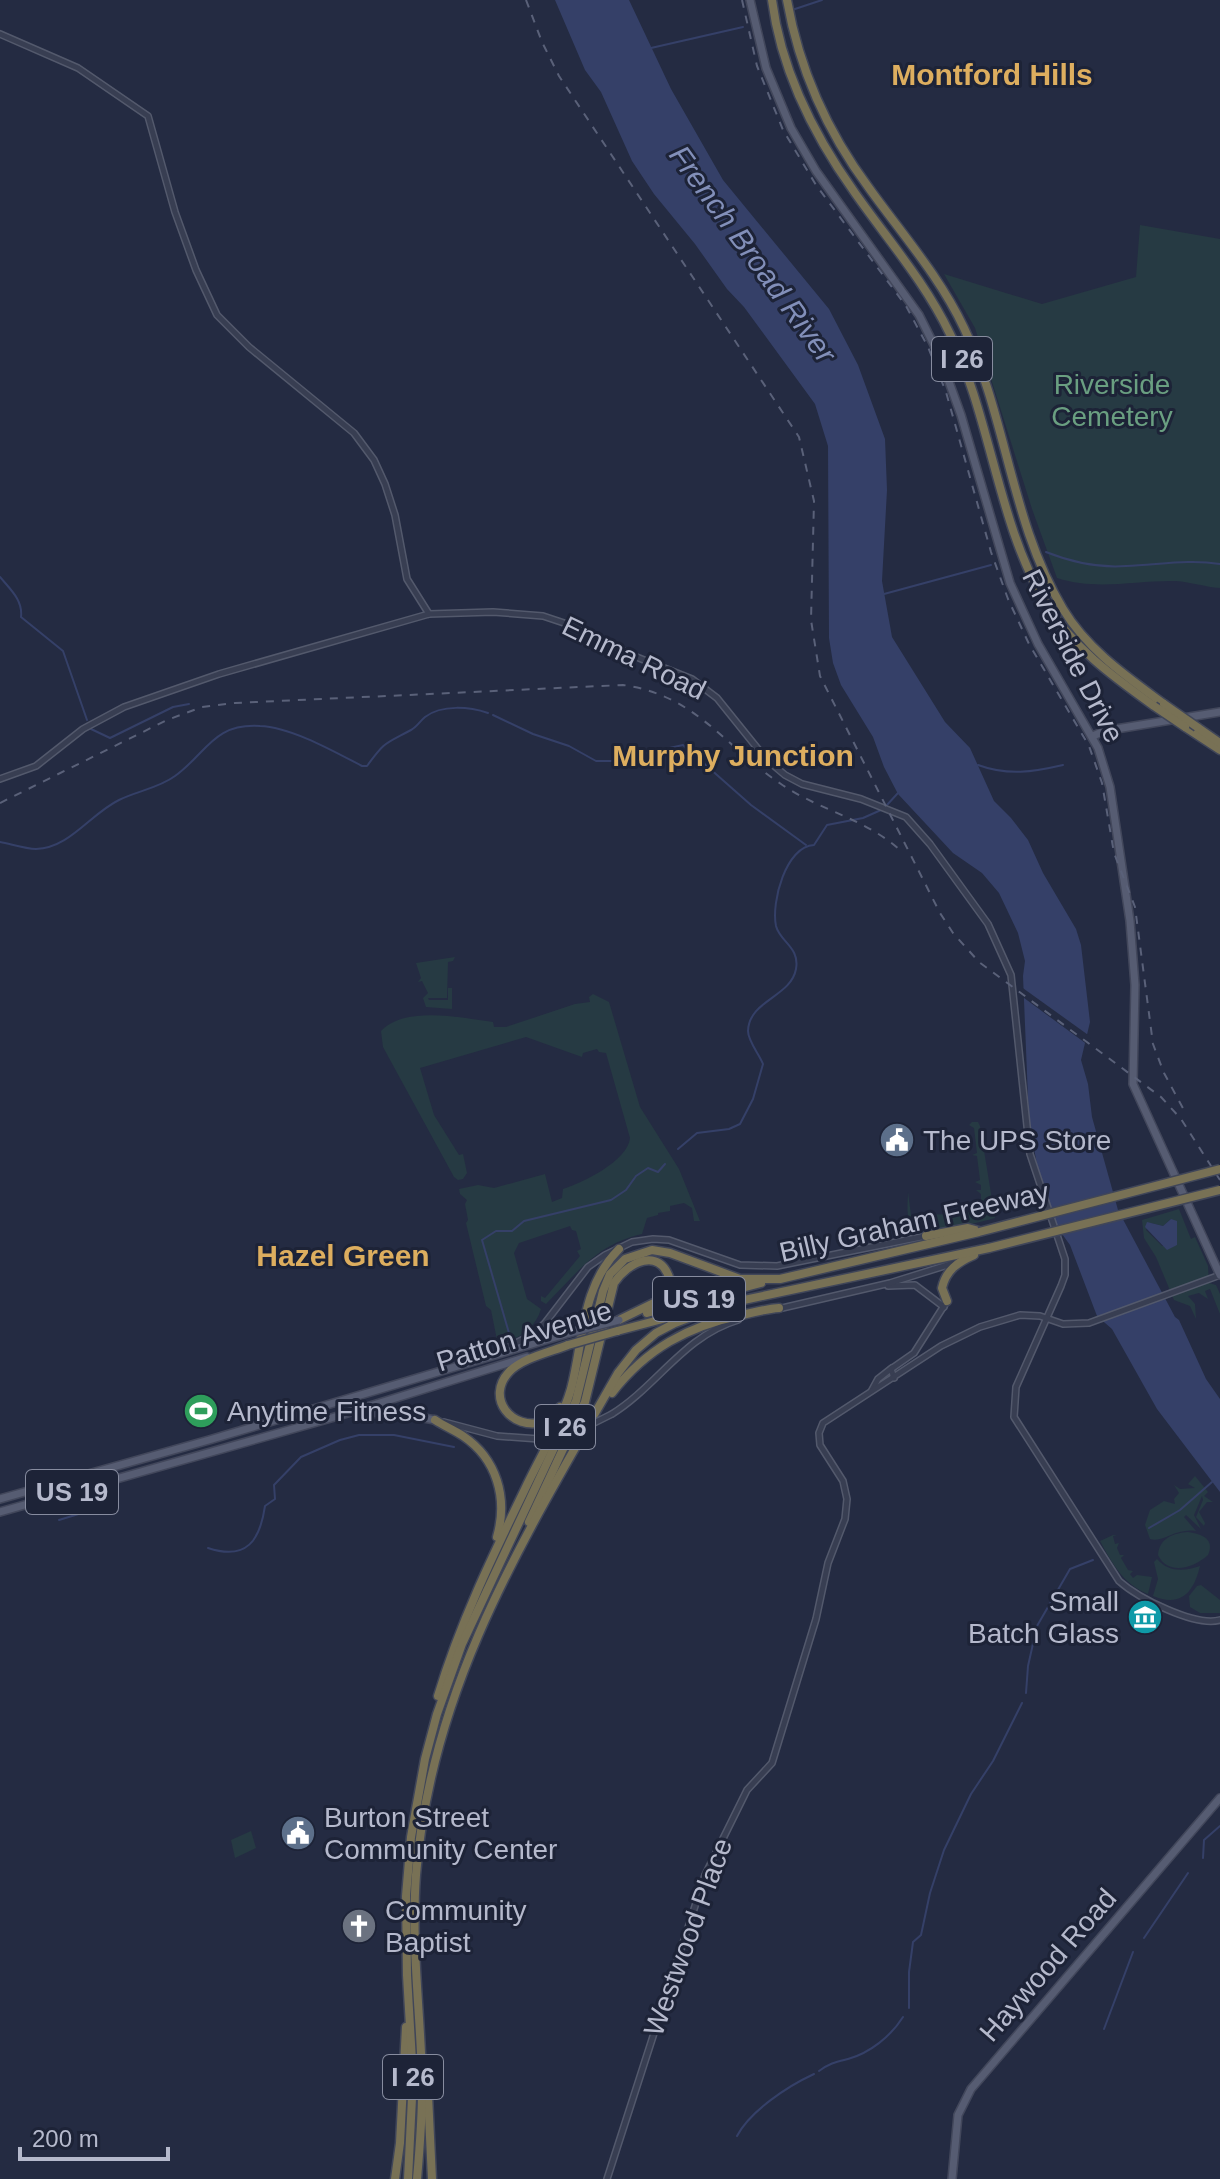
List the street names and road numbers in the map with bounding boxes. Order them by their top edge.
road number: I 26 [932,337,992,381]
street label: Riverside Drive [1016,564,1130,748]
street label: Emma Road [557,610,711,706]
street label: Billy Graham Freeway [776,1176,1052,1268]
road number: US 19 [653,1277,745,1321]
street label: Patton Avenue [433,1295,615,1377]
road number: I 26 [535,1405,595,1449]
road number: US 19 [26,1470,118,1514]
street label: Westwood Place [638,1834,738,2040]
street label: Haywood Road [973,1883,1123,2047]
road number: I 26 [383,2055,443,2099]

